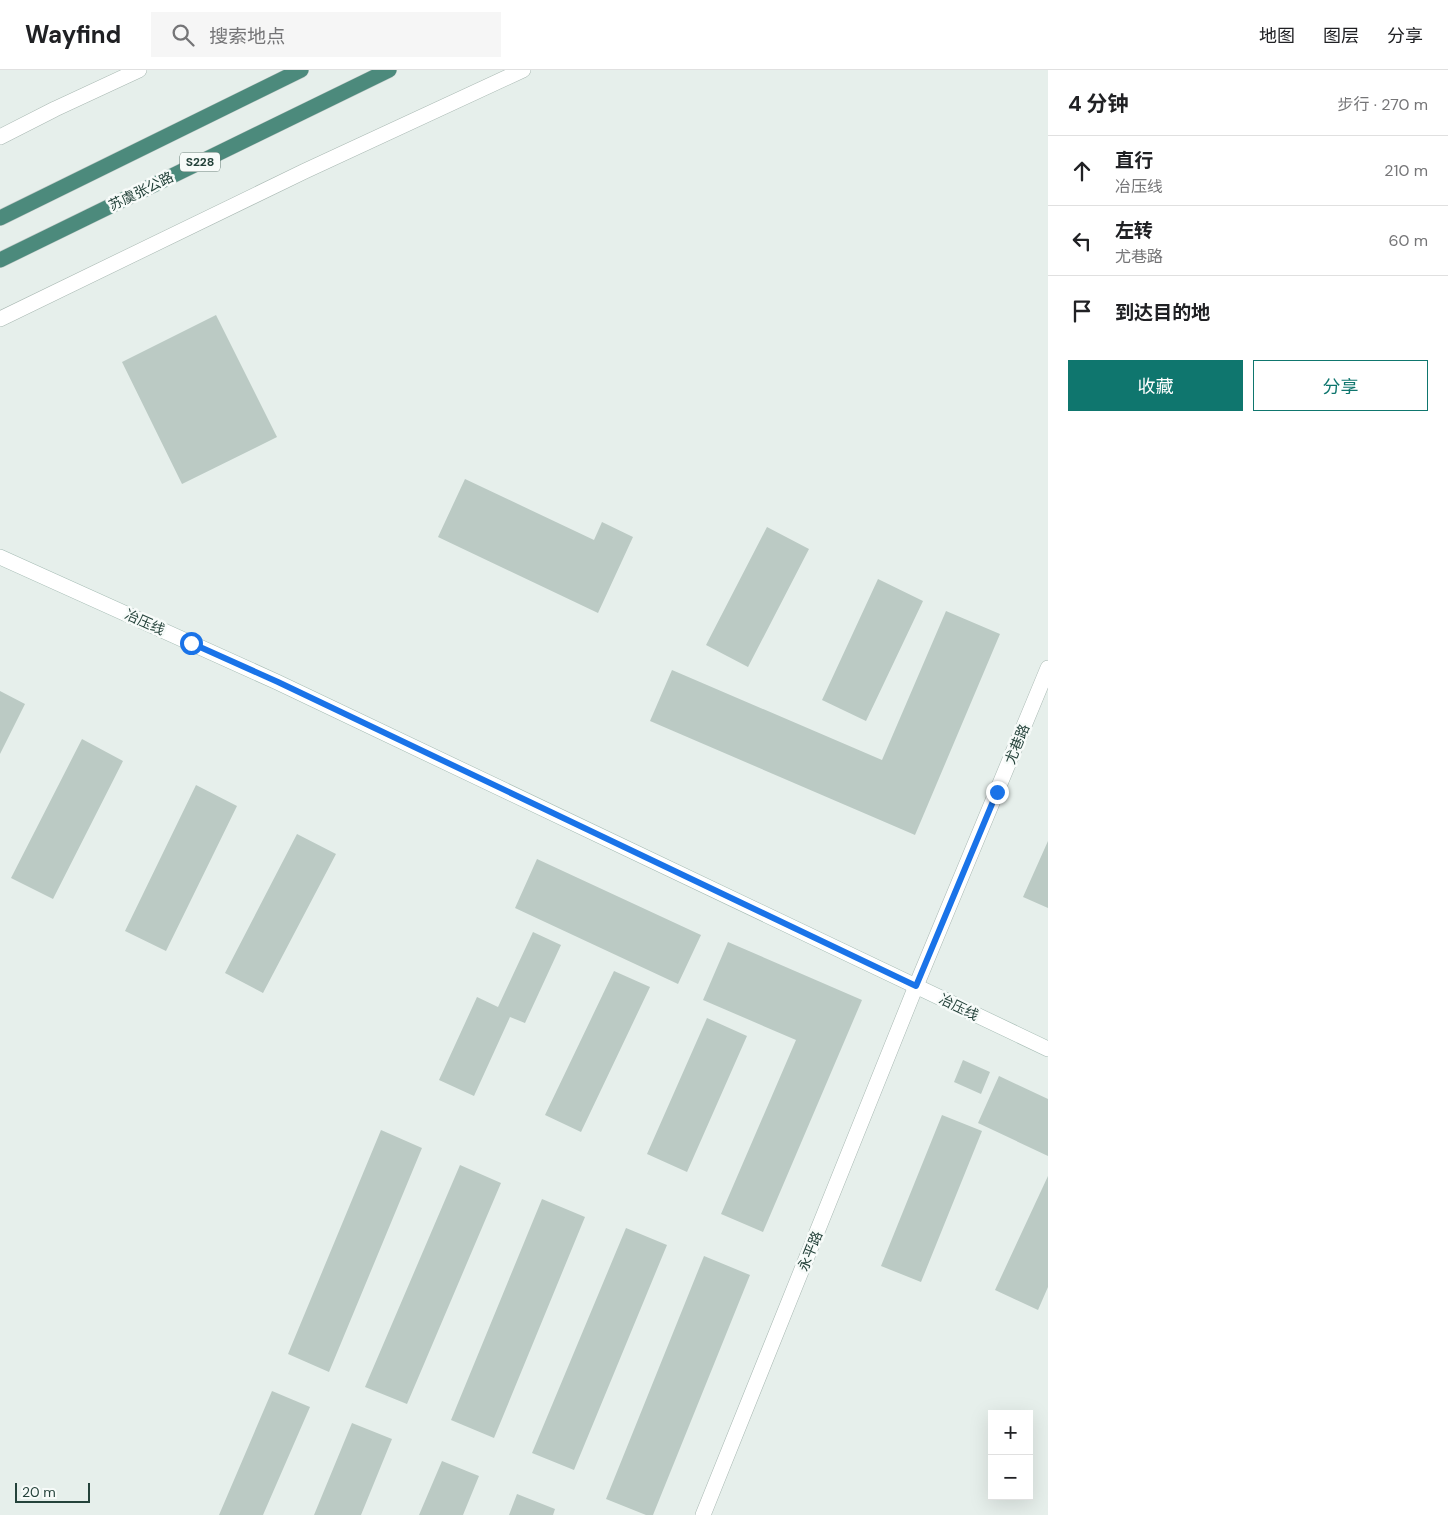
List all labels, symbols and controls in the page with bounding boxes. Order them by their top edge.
search box [151,12,501,57]
text: Wayfind [25,19,121,50]
icon: search [169,21,197,49]
text: 搜索地点 [209,24,285,49]
text: 地图 [1259,24,1295,48]
text: 图层 [1323,24,1359,48]
text: 分享 [1387,24,1423,48]
text: 4 分钟 [1068,90,1129,118]
text: 步行 · 270 m [1338,94,1428,115]
text: 直行 [1115,148,1153,173]
road number: S228 [180,152,220,171]
icon: ahead [1068,157,1096,185]
text: 210 m [1384,160,1428,181]
street label: 苏虞张公路 [106,168,176,214]
text: 冶压线 [1115,176,1163,197]
text: 左转 [1115,218,1153,243]
icon: left [1068,227,1096,255]
text: 60 m [1388,230,1428,251]
text: 尤巷路 [1115,246,1163,267]
icon: arrive [1068,297,1096,325]
text: 到达目的地 [1115,300,1210,325]
button: 收藏 [1068,360,1243,411]
button: 分享 [1253,360,1428,411]
street label: 冶压线 [122,605,168,639]
route start [180,632,203,655]
street label: 尤巷路 [1001,721,1033,767]
route end [986,781,1009,804]
street label: 冶压线 [936,990,982,1024]
street label: 永平路 [794,1228,826,1274]
map controls [988,1410,1033,1500]
button: + [988,1410,1033,1455]
button: − [988,1455,1033,1500]
scale bar [15,1480,90,1503]
text: 20 m [22,1483,56,1501]

